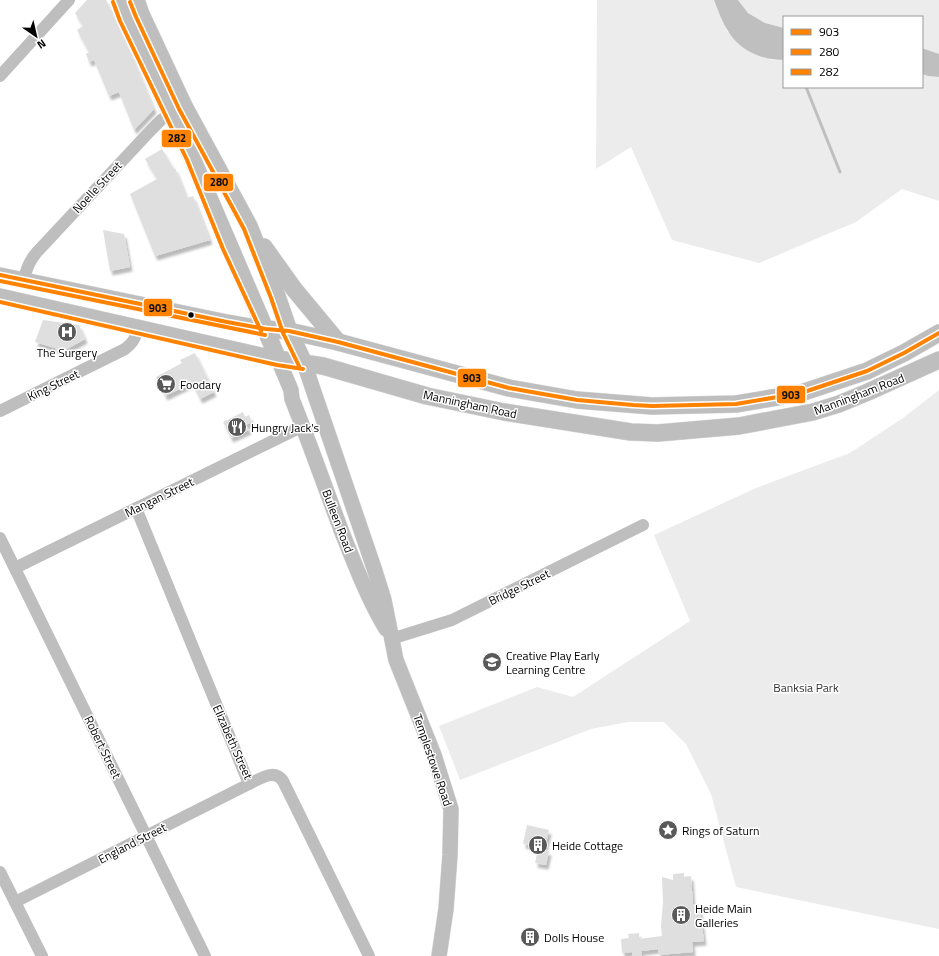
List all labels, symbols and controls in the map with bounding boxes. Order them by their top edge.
north arrow [16,16,56,56]
legend [783,16,923,88]
text: 903 [819,22,839,41]
text: N [34,36,49,53]
text: 280 [819,42,839,61]
text: 282 [819,62,839,81]
line badge: 282 [161,129,192,148]
text: 282 [168,130,186,146]
street label: Noelle Street [68,156,127,217]
line badge: 280 [203,173,234,192]
text: 280 [210,174,228,190]
line badge: 903 [143,298,173,317]
text: 903 [149,300,167,316]
unlabelled marker [186,310,196,320]
hospital icon: The Surgery [56,321,78,343]
place label: The Surgery [37,343,97,362]
street label: King Street [24,364,83,406]
line badge: 903 [457,368,487,388]
street label: Manningham Road [811,368,907,420]
text: 903 [463,370,481,386]
supermarket icon: Foodary [155,373,177,395]
place label: Foodary [180,375,221,394]
street label: Manningham Road [421,385,519,423]
line badge: 903 [776,385,806,404]
text: 903 [782,387,800,403]
restaurant icon: Hungry Jack's [226,416,248,438]
place label: Hungry Jack's [251,418,320,437]
street label: Mangan Street [121,472,197,522]
street label: Bulleen Road [317,487,359,555]
street label: Bridge Street [485,564,554,610]
place label: Creative Play Early Learning Centre [506,646,600,679]
school or university icon: Creative Play Early Learning Centre [481,651,503,673]
park label: Banksia Park [773,678,839,697]
street label: Elizabeth Street [208,702,258,783]
street label: Templestowe Road [408,711,458,809]
street label: Robert Street [80,712,127,782]
street label: England Street [95,817,170,868]
place icon: Rings of Saturn [657,819,679,841]
place label: Rings of Saturn [682,821,760,840]
building icon: Heide Cottage [527,834,549,856]
place label: Heide Cottage [552,836,623,855]
place label: Heide Main Galleries [695,899,752,932]
building icon: Heide Main Galleries [670,904,692,926]
building icon: Dolls House [519,926,541,948]
place label: Dolls House [544,928,604,947]

